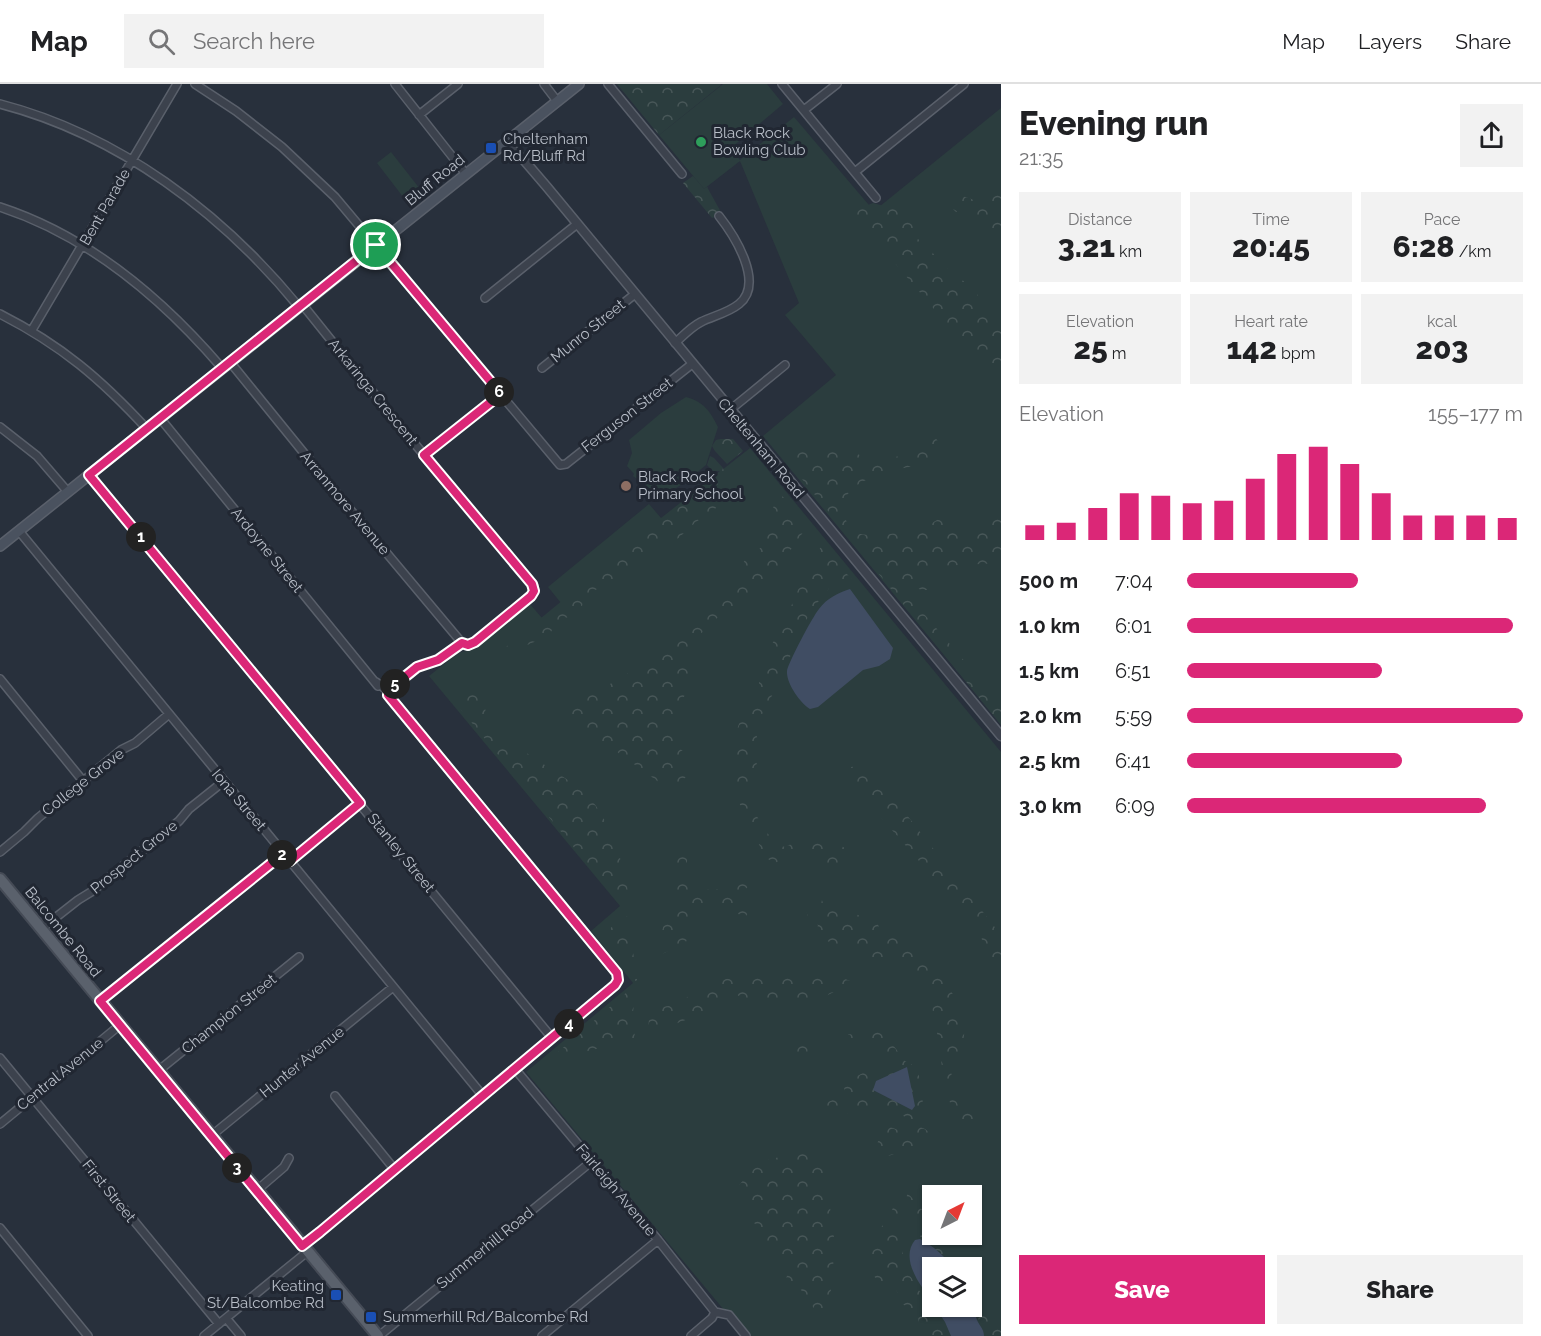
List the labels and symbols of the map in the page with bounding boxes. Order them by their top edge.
place label: Black Rock Bowling Club [713,124,806,159]
place label: Cheltenham Rd/Bluff Rd [503,130,588,165]
marker: Black Rock Bowling Club [694,135,708,149]
marker: Cheltenham Rd/Bluff Rd [484,141,498,155]
street label: Bluff Road [402,151,468,209]
street label: Bent Parade [76,165,134,248]
pin [350,219,401,270]
street label: Munro Street [547,296,629,366]
street label: Arkaringa Crescent [324,335,422,449]
street label: Ferguson Street [578,374,676,456]
pin: 6 [484,377,514,407]
street label: Cheltenham Road [714,394,808,502]
street label: Arranmore Avenue [296,447,394,559]
place label: Black Rock Primary School [638,468,744,503]
marker: Black Rock Primary School [619,479,633,493]
street label: Ardoyne Street [227,504,307,596]
pin: 1 [126,522,156,552]
pin: 5 [380,669,410,699]
street label: College Grove [38,744,128,820]
street label: Iona Street [208,766,270,834]
street label: Stanley Street [364,810,438,896]
street label: Prospect Grove [87,816,181,898]
pin: 2 [267,840,297,870]
street label: Balcombe Road [21,883,105,981]
street label: Champion Street [178,970,280,1058]
pin: 4 [554,1009,584,1039]
street label: Hunter Avenue [256,1022,348,1101]
street label: Central Avenue [13,1034,107,1114]
street label: Fairleigh Avenue [572,1140,660,1240]
pin: 3 [222,1153,252,1183]
street label: First Street [78,1156,140,1226]
north arrow [922,1185,982,1245]
street label: Summerhill Road [433,1204,537,1292]
place label: Keating St/Balcombe Rd [207,1277,324,1312]
marker: Keating St/Balcombe Rd [329,1288,343,1302]
place label: Summerhill Rd/Balcombe Rd [383,1308,588,1326]
marker: Summerhill Rd/Balcombe Rd [364,1310,378,1324]

